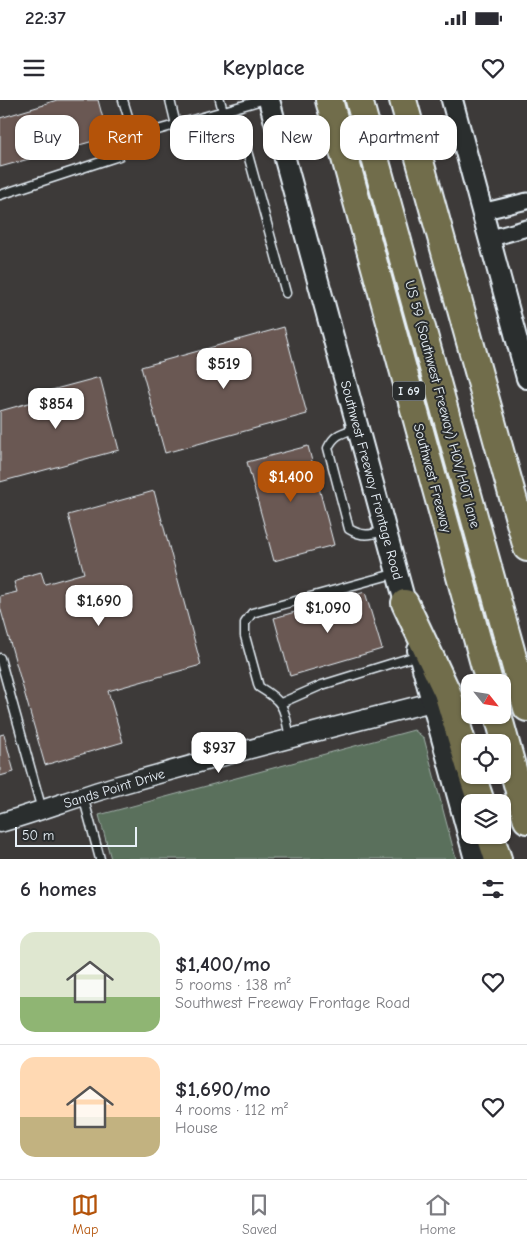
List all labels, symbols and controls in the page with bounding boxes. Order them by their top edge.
text: 22:37 [25,7,66,29]
icon: menu [20,54,48,82]
icon: heart [479,54,507,82]
text: Keyplace [222,55,305,81]
chip: Buy [15,115,79,160]
chip: Rent [89,115,160,160]
chip: Filters [170,115,253,160]
chip: New [263,115,330,160]
chip: Apartment [340,115,457,160]
street label: US 59 (Southwest Freeway) HOV/HOT lane [402,278,484,530]
pin: $519 [194,348,254,390]
text: $519 [208,355,240,373]
street label: Southwest Freeway Frontage Road [337,379,406,582]
road number: I 69 [393,382,425,400]
pin: $854 [26,388,86,430]
text: $854 [39,395,73,413]
street label: Southwest Freeway [410,422,456,534]
pin: $1,400 [250,460,332,503]
text: $1,400 [269,468,313,486]
pin: $1,690 [58,584,140,627]
text: $1,690 [77,592,121,610]
pin: $1,090 [287,592,369,634]
text: $1,090 [305,599,351,617]
north arrow [461,674,511,724]
map controls [461,674,511,844]
pin: $937 [189,732,249,774]
button: locate [461,734,511,784]
text: $937 [202,739,236,757]
street label: Sands Point Drive [61,765,167,812]
button: layers [461,794,511,844]
scale bar [15,824,138,847]
text: 50 m [22,827,54,844]
icon: filters [479,875,507,903]
text: 6 homes [20,877,96,901]
icon: home [60,952,120,1012]
text: $1,400/mo [175,952,271,976]
icon: heart [479,968,507,996]
text: 5 rooms · 138 m² [175,976,291,994]
text: Southwest Freeway Frontage Road [175,994,410,1012]
icon: home [60,1077,120,1137]
text: $1,690/mo [175,1077,271,1101]
icon: heart [479,1093,507,1121]
text: 4 rooms · 112 m² [175,1101,288,1119]
text: House [175,1119,218,1137]
tab: Map [71,1191,99,1238]
tab: Saved [242,1191,277,1238]
tab: Home [420,1191,456,1238]

